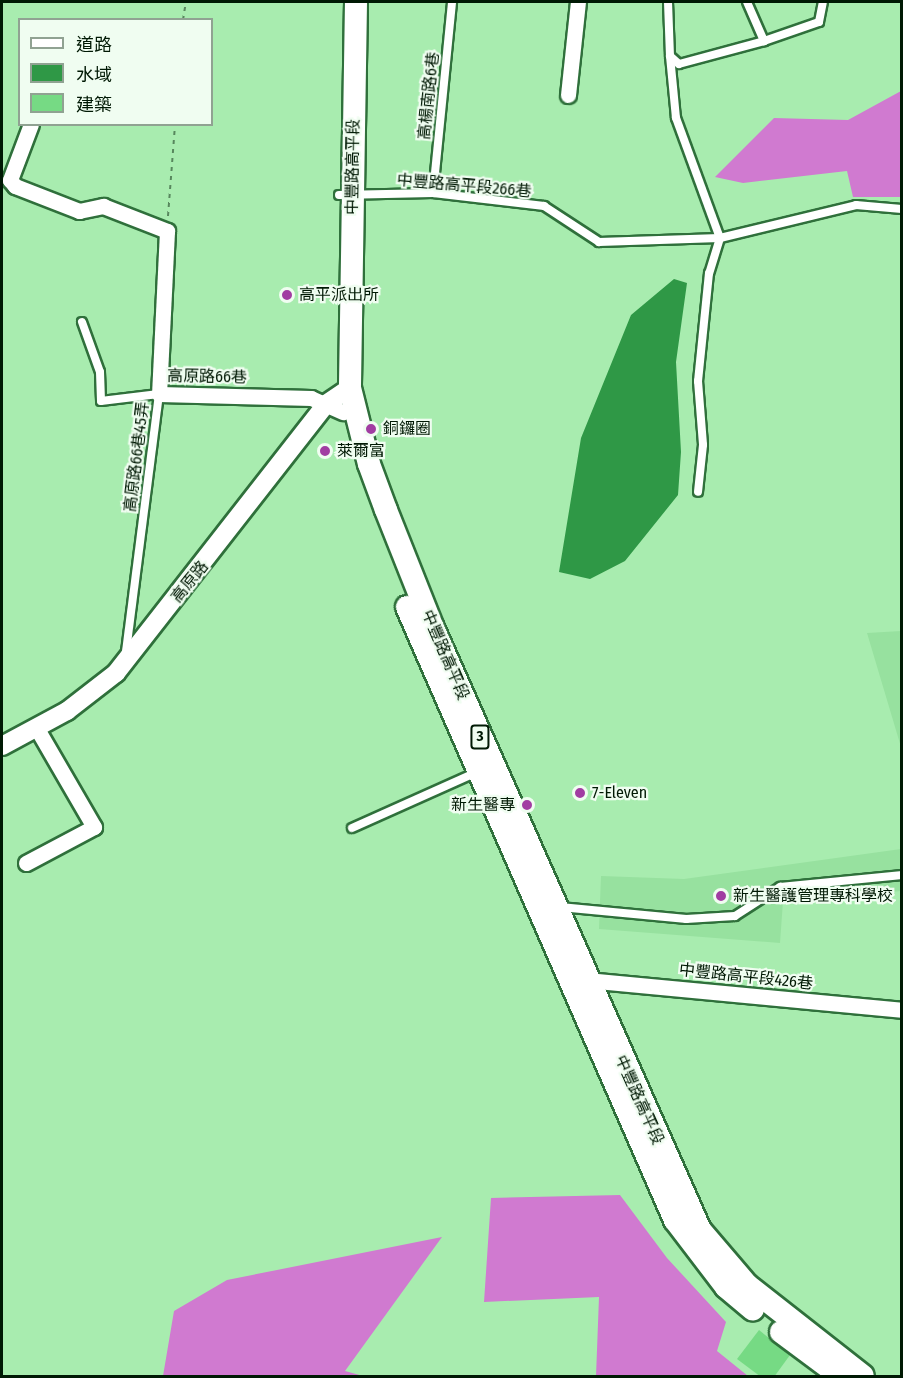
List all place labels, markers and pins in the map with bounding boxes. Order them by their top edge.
place label: 高平派出所 [299,285,379,305]
marker: 高平派出所 [280,288,294,302]
place label: 銅鑼圈 [383,419,431,439]
marker: 銅鑼圈 [364,422,378,436]
place label: 萊爾富 [337,441,385,461]
marker: 萊爾富 [318,444,332,458]
place label: 7-Eleven [592,783,647,803]
marker: 7-Eleven [573,786,587,800]
place label: 新生醫專 [451,795,515,815]
marker: 新生醫專 [520,798,534,812]
place label: 新生醫護管理專科學校 [733,886,893,906]
marker: 新生醫護管理專科學校 [714,889,728,903]

